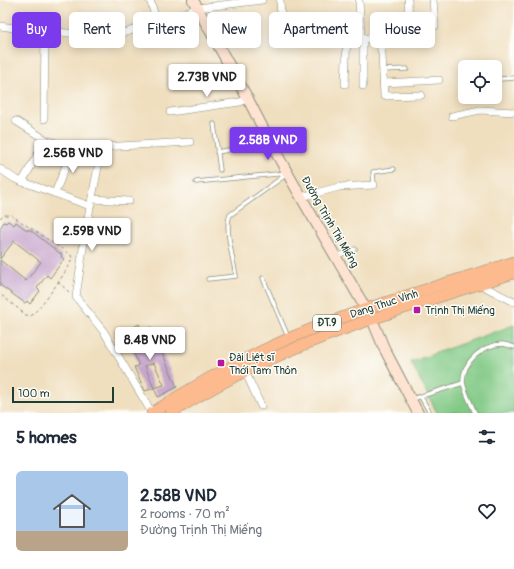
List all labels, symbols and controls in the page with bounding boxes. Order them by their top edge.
chip: Buy [12,12,61,48]
chip: Rent [69,12,125,48]
chip: Filters [133,12,199,48]
chip: New [207,12,261,48]
chip: Apartment [269,12,362,48]
chip: House [370,12,435,48]
map controls [458,60,502,104]
button: locate [458,60,502,104]
pin: 2.73B VND [161,64,253,98]
text: 2.73B VND [177,69,237,85]
pin: 2.58B VND [222,127,314,161]
text: 2.58B VND [239,132,297,148]
pin: 2.56B VND [27,140,119,174]
text: 2.56B VND [43,145,103,161]
street label: Đường Trịnh Thị Miếng [299,174,362,270]
pin: 2.59B VND [46,218,138,252]
text: 2.59B VND [63,223,121,239]
street label: Dang Thuc Vinh [349,287,419,321]
place label: Trịnh Thị Miếng [425,304,495,317]
marker: Trịnh Thị Miếng [412,305,422,315]
road number: ĐT.9 [313,315,341,331]
pin: 8.4B VND [109,327,191,361]
text: 8.4B VND [124,332,176,348]
place label: Đài Liệt sĩ Thới Tam Thôn [229,351,297,377]
marker: Đài Liệt sĩ Thới Tam Thôn [216,358,226,368]
scale bar [12,385,114,404]
text: 100 m [18,387,49,400]
icon: filters [476,426,498,448]
text: 5 homes [16,427,77,448]
text: 2.58B VND [140,485,217,506]
icon: home [48,487,96,535]
icon: heart [476,500,498,522]
text: 2 rooms · 70 m² [140,506,230,522]
text: Đường Trịnh Thị Miếng [140,522,262,538]

